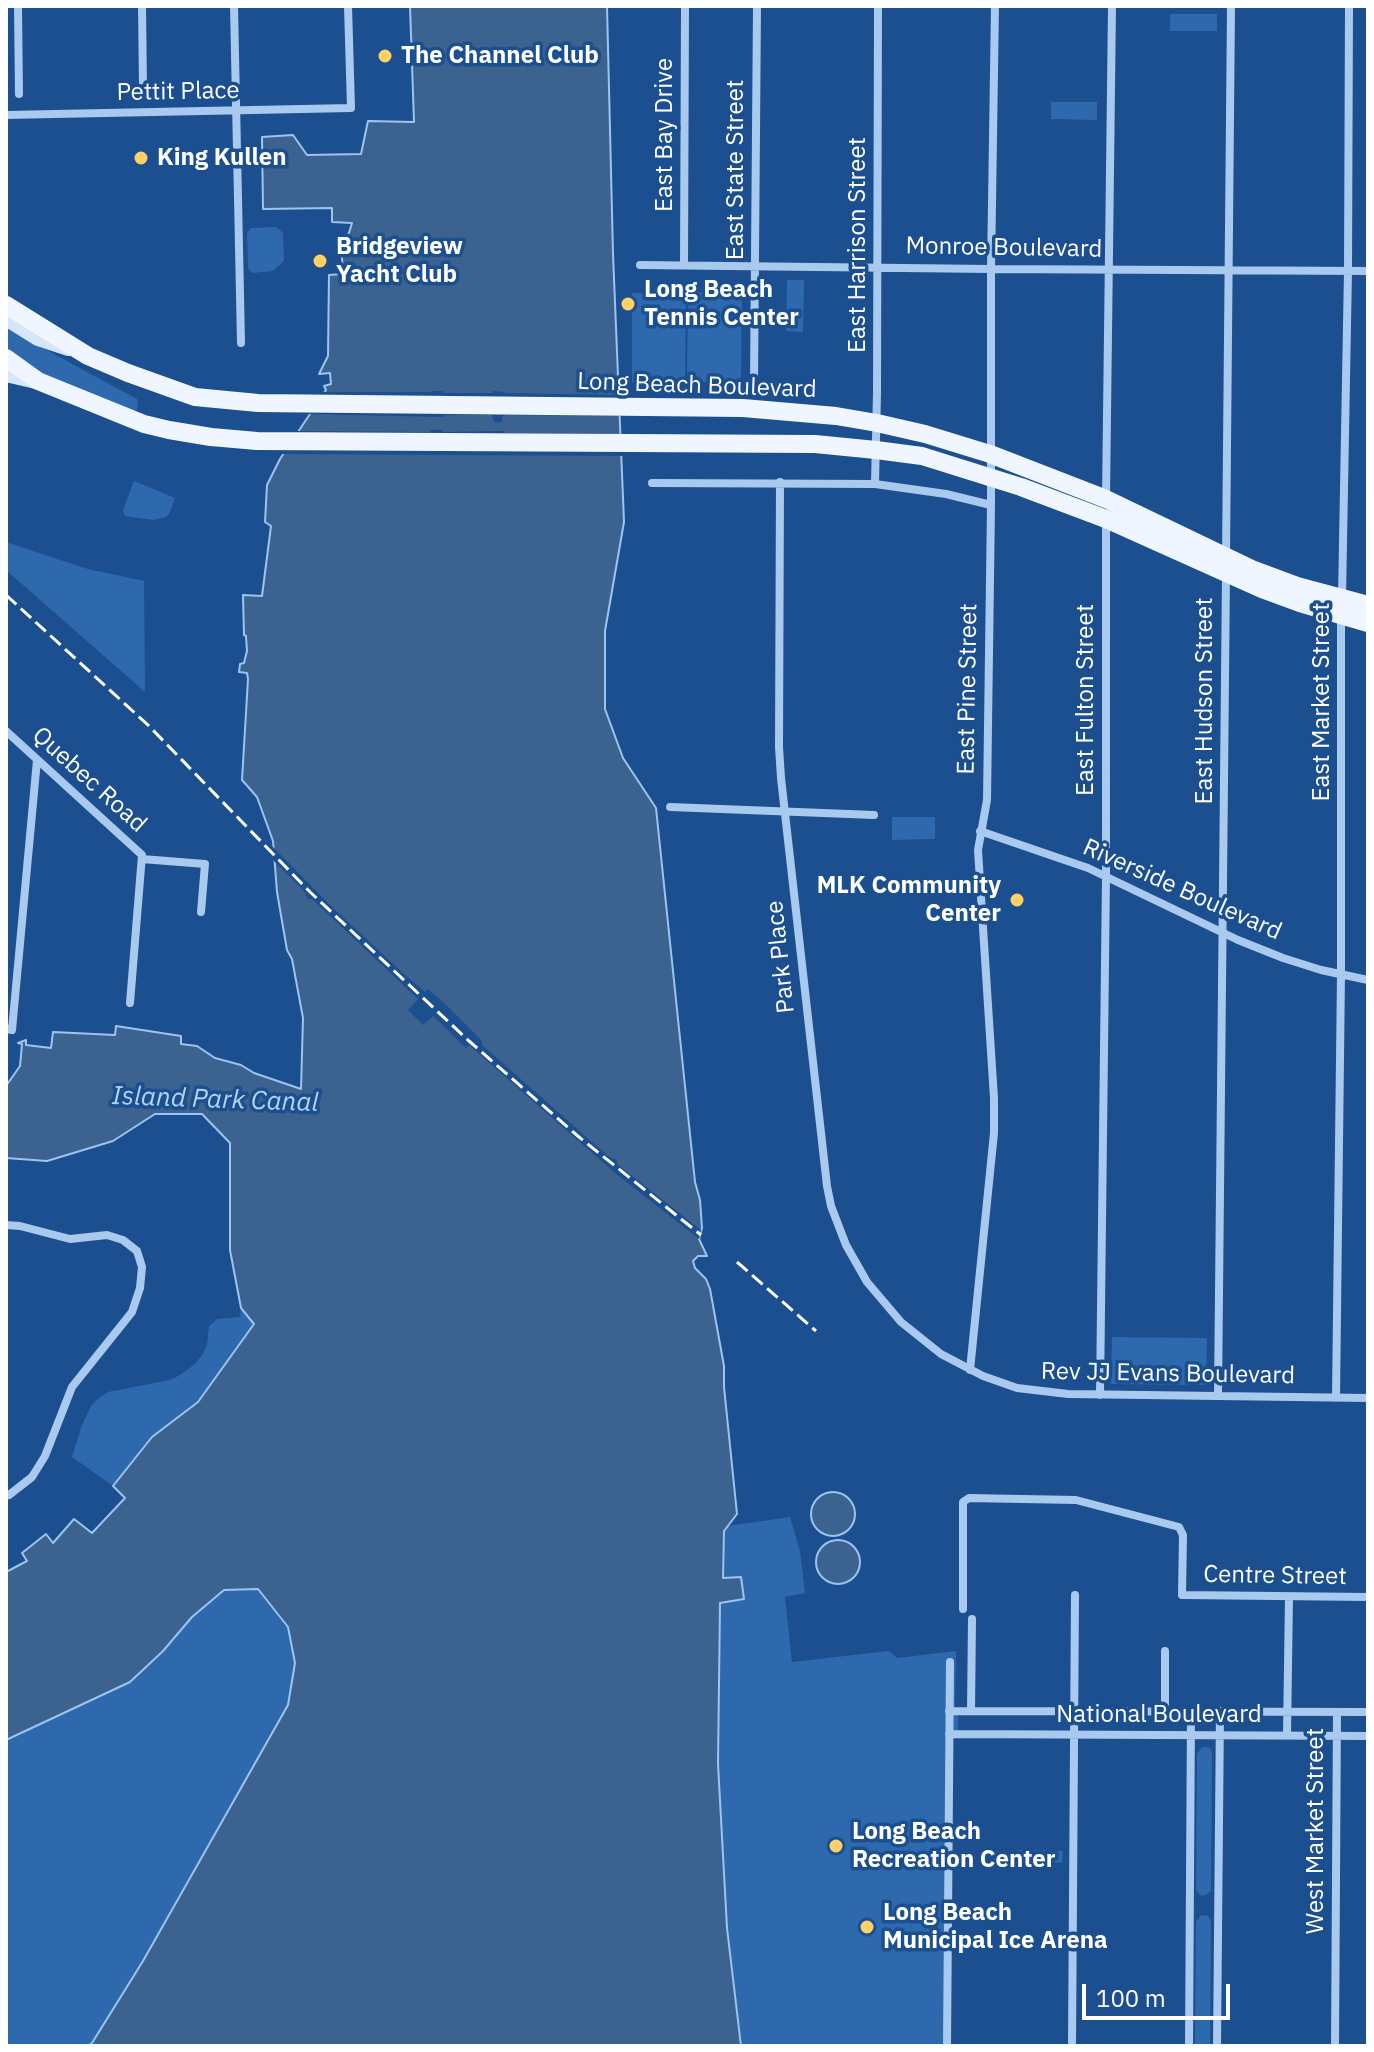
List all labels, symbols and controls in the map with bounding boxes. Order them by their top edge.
place label: The Channel Club [401,42,599,70]
marker: The Channel Club [376,47,394,65]
street label: East Bay Drive [651,58,679,212]
street label: Pettit Place [116,77,240,107]
street label: East State Street [722,80,750,260]
street label: East Harrison Street [844,137,872,353]
place label: King Kullen [157,144,286,172]
marker: King Kullen [132,149,150,167]
street label: Monroe Boulevard [905,232,1103,264]
place label: Bridgeview Yacht Club [336,233,463,289]
marker: Bridgeview Yacht Club [311,252,329,270]
place label: Long Beach Tennis Center [644,276,799,332]
marker: Long Beach Tennis Center [619,295,637,313]
street label: Long Beach Boulevard [577,367,817,405]
street label: East Hudson Street [1191,597,1219,805]
street label: East Pine Street [952,603,984,775]
street label: East Market Street [1308,603,1336,801]
street label: East Fulton Street [1072,604,1100,796]
street label: Quebec Road [26,721,152,839]
street label: Riverside Boulevard [1078,833,1286,947]
place label: MLK Community Center [817,872,1001,928]
marker: MLK Community Center [1008,891,1026,909]
street label: Park Place [761,899,801,1015]
water label: Island Park Canal [111,1081,319,1119]
street label: Rev JJ Evans Boulevard [1041,1357,1295,1391]
street label: Centre Street [1203,1560,1347,1592]
street label: National Boulevard [1056,1701,1262,1729]
street label: West Market Street [1302,1728,1330,1934]
place label: Long Beach Recreation Center [852,1818,1056,1874]
marker: Long Beach Recreation Center [827,1837,845,1855]
place label: Long Beach Municipal Ice Arena [883,1899,1108,1955]
marker: Long Beach Municipal Ice Arena [858,1918,876,1936]
scale bar [1086,1968,1234,2018]
text: 100 m [1096,1982,1166,2014]

